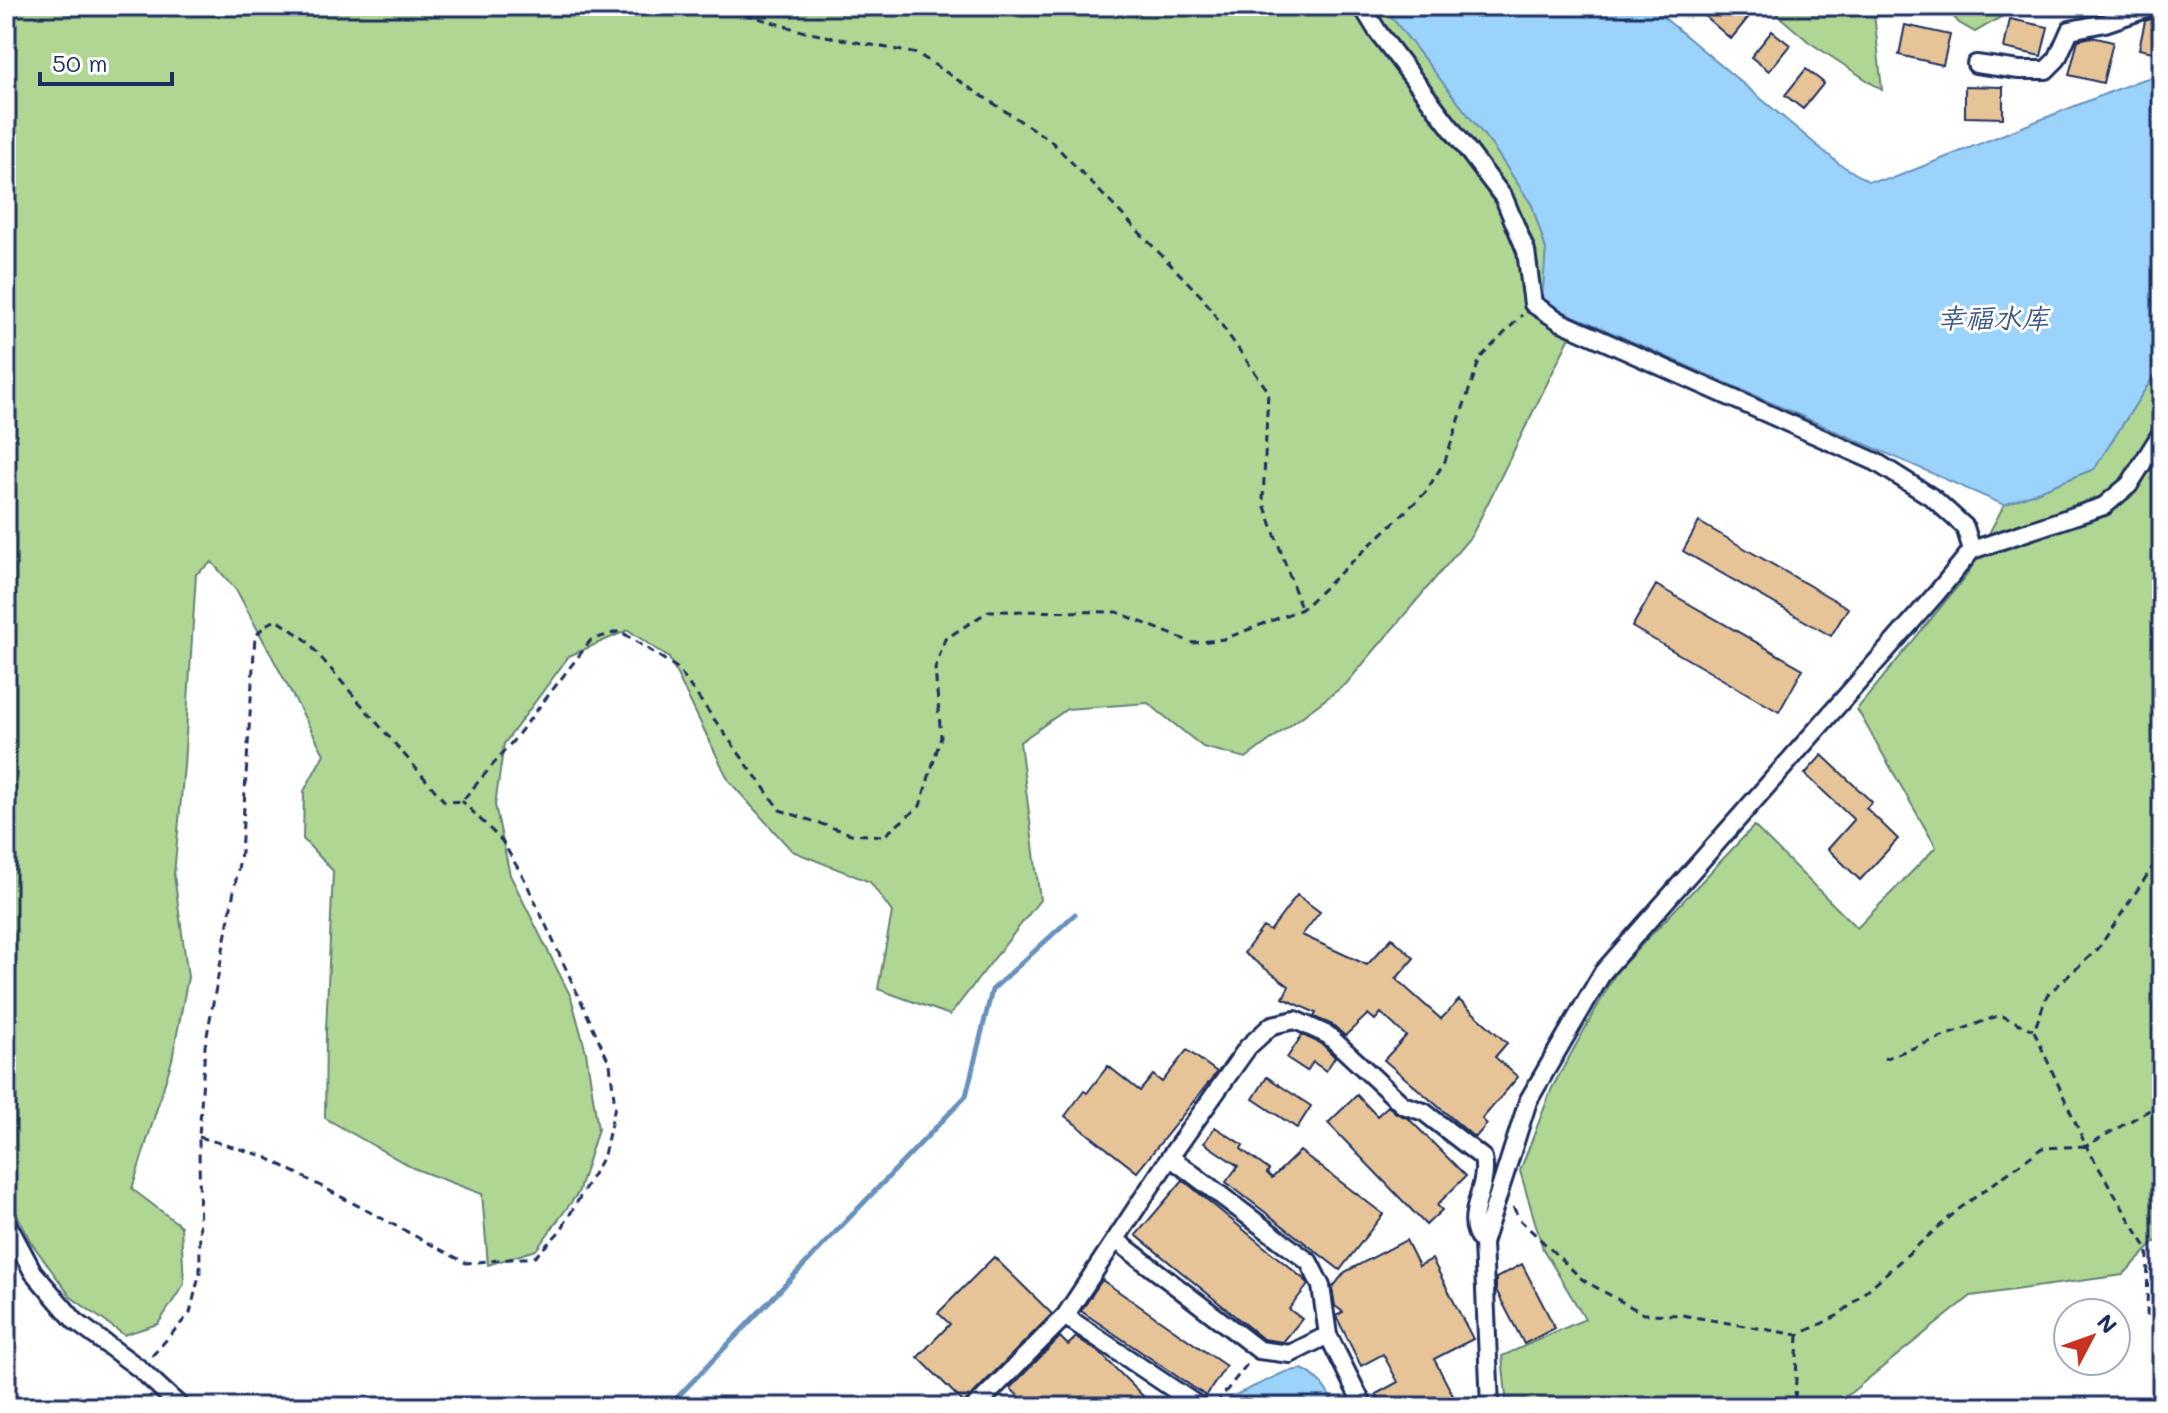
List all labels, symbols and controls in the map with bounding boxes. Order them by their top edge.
scale bar [40,36,172,86]
text: 50 m [52,47,108,78]
water label: 幸福水库 [1937,299,2051,335]
north arrow [2052,1297,2132,1377]
text: N [2091,1308,2124,1339]

